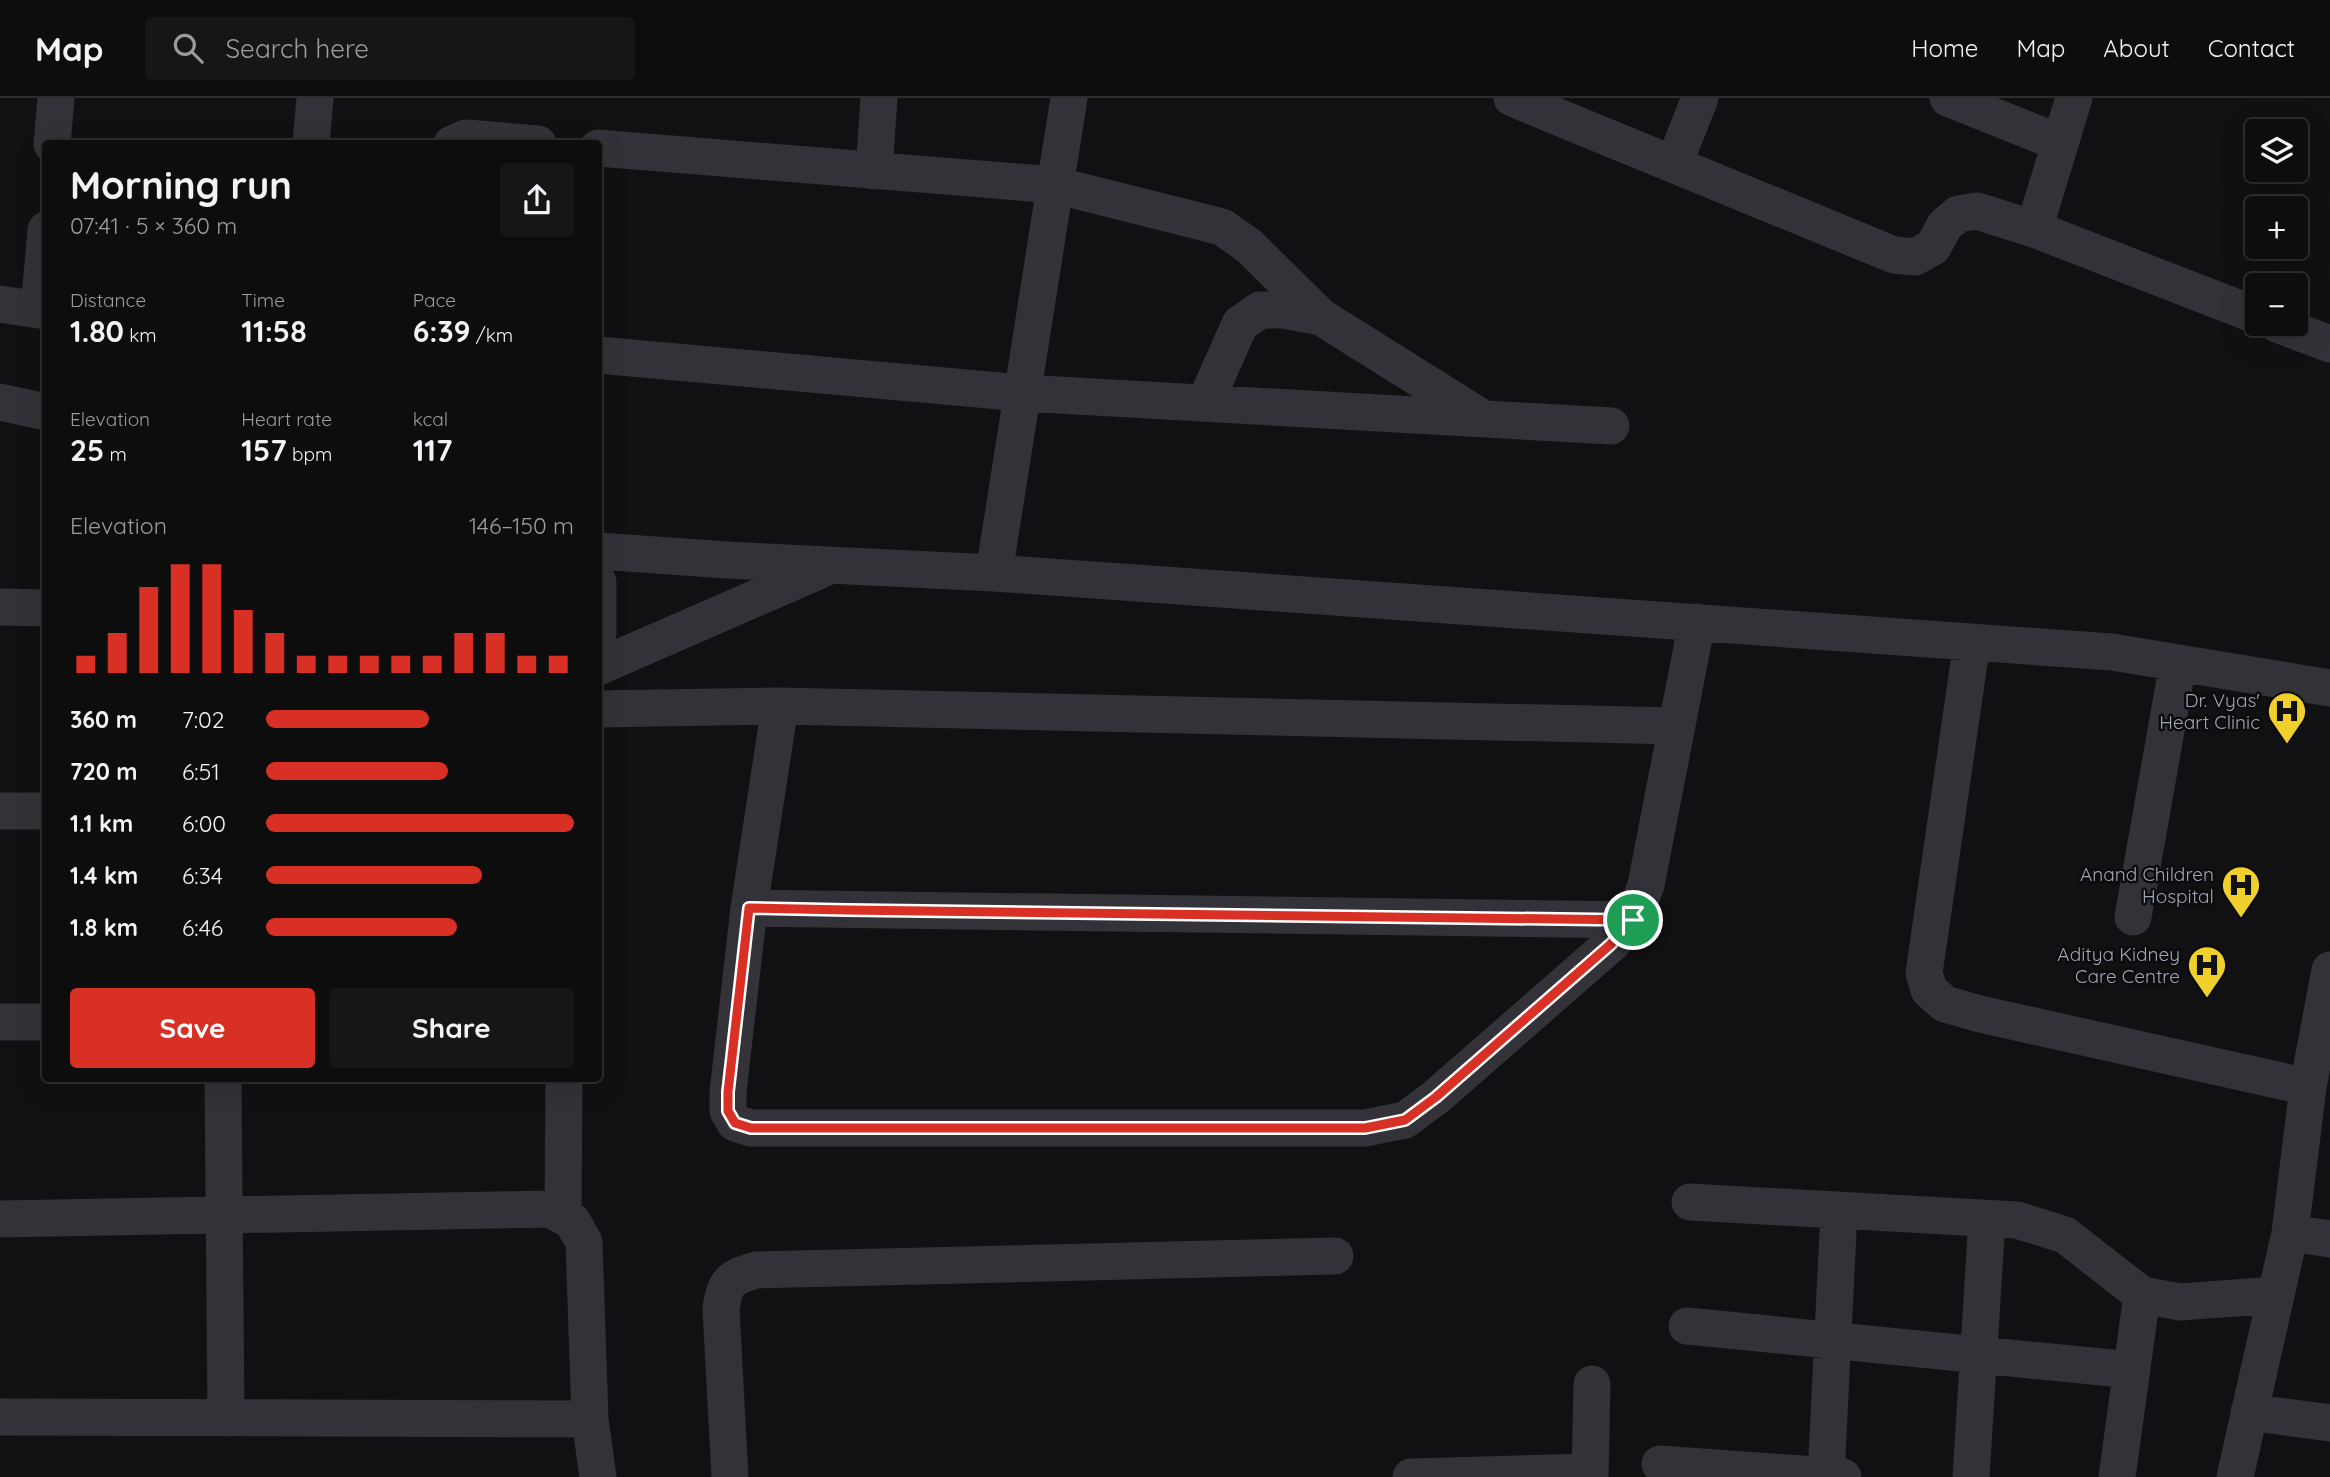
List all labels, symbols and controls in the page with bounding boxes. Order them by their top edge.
search box [145,17,635,80]
text: Map [35,28,103,69]
icon: search [169,29,207,67]
text: Search here [225,32,369,65]
text: Home [1911,33,1978,63]
text: Map [2016,33,2065,63]
text: About [2103,33,2170,63]
text: Contact [2208,33,2295,63]
map controls [2245,119,2308,336]
button: layers [2245,119,2308,182]
text: Morning run [70,161,292,209]
button: share [500,163,574,237]
button: + [2245,196,2308,259]
text: 07:41 · 5 × 360 m [70,211,237,240]
button: − [2245,273,2308,336]
text: Distance [70,288,146,312]
text: Time [241,288,285,312]
text: Pace [413,288,456,312]
text: 1.80 [70,312,124,350]
text: 11:58 [241,312,307,350]
text: 6:39 [413,312,471,350]
text: km [124,323,157,347]
text: /km [471,323,513,347]
text: Elevation [70,407,150,431]
text: Heart rate [241,407,332,431]
text: kcal [413,407,448,431]
text: 25 [70,431,104,469]
text: 157 [241,431,287,469]
text: 117 [413,431,452,469]
text: m [104,442,127,466]
text: bpm [287,442,332,466]
text: Elevation [70,511,167,540]
text: 146–150 m [469,511,574,540]
place label: Dr. Vyas' Heart Clinic [2159,688,2260,734]
hospital icon: Dr. Vyas' Heart Clinic [2266,690,2308,745]
text: 360 m [70,705,137,734]
text: 7:02 [182,705,225,734]
text: 720 m [70,757,137,786]
text: 6:51 [182,757,220,786]
text: 1.1 km [70,809,133,838]
text: 6:00 [182,809,226,838]
text: 1.4 km [70,861,138,890]
text: 6:34 [182,861,223,890]
place label: Anand Children Hospital [2080,862,2214,908]
hospital icon: Anand Children Hospital [2220,864,2262,919]
pin [1603,890,1663,950]
icon: arrive [1614,901,1652,939]
text: 1.8 km [70,913,138,942]
text: 6:46 [182,913,223,942]
place label: Aditya Kidney Care Centre [2057,942,2180,988]
hospital icon: Aditya Kidney Care Centre [2186,944,2228,999]
button: Save [70,988,315,1068]
button: Share [329,988,574,1068]

